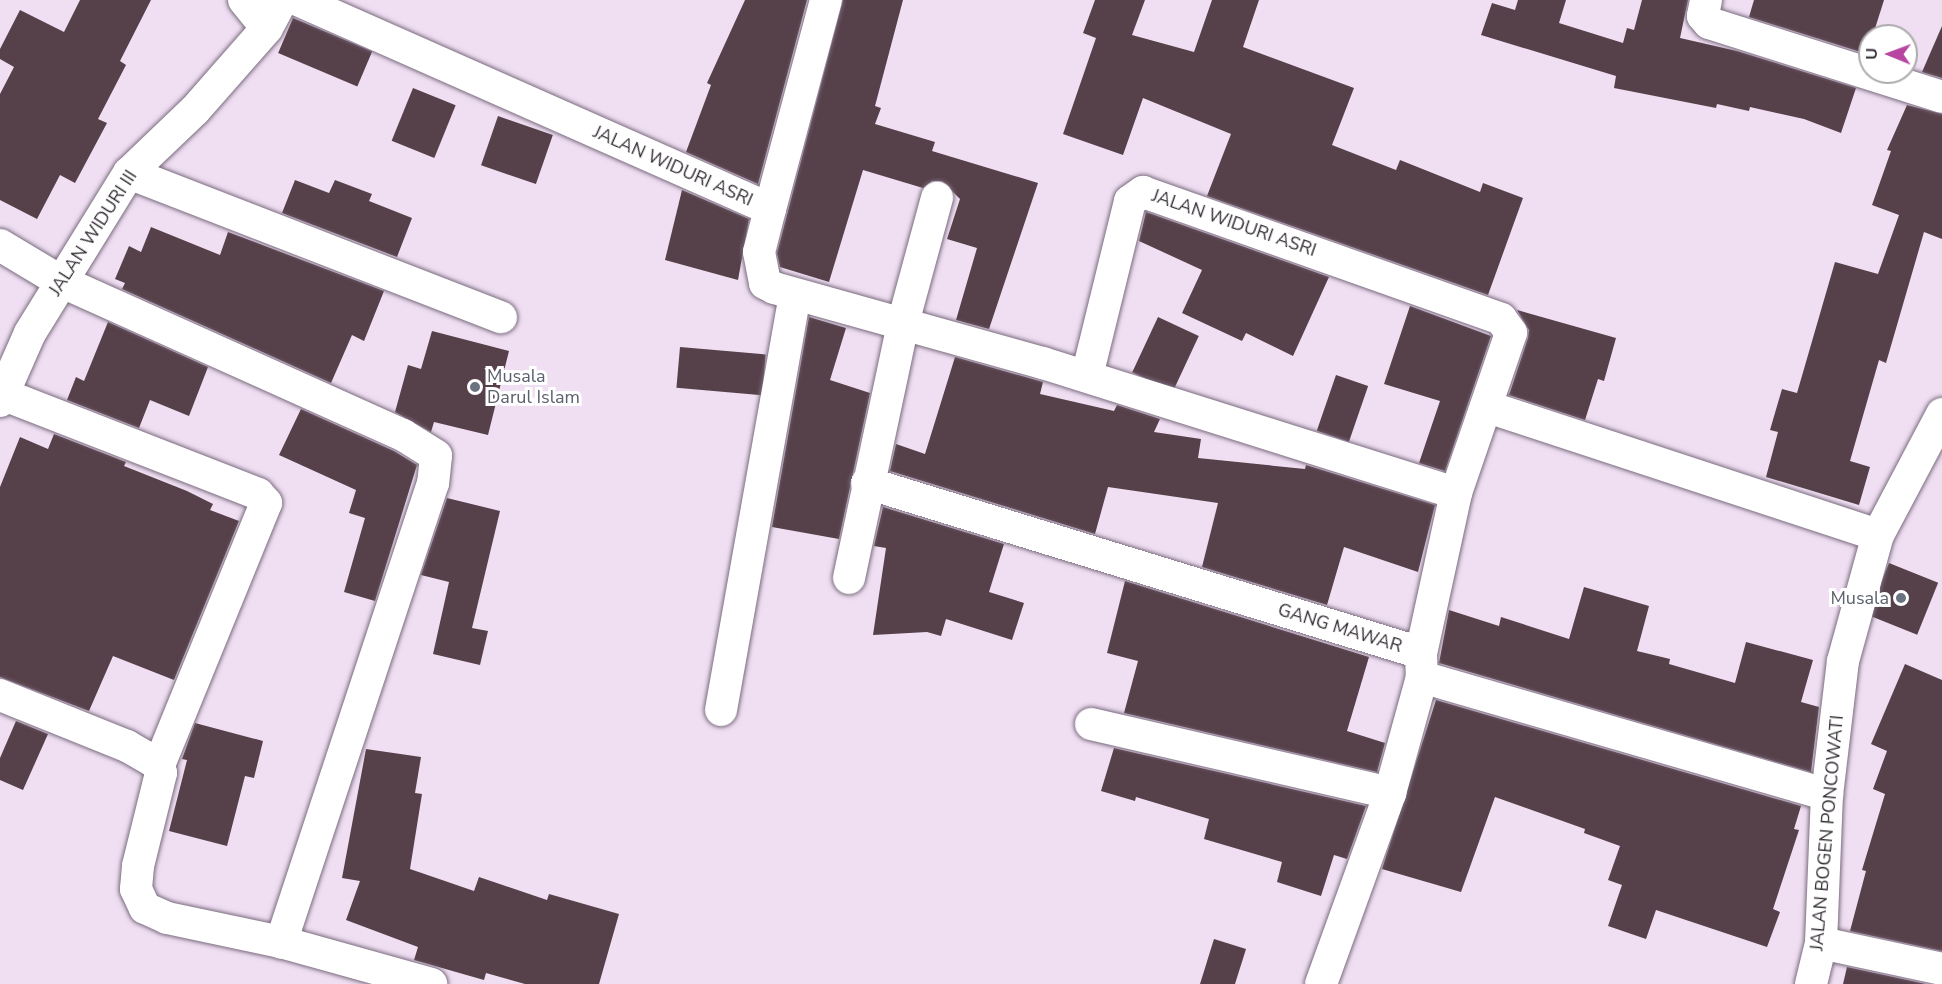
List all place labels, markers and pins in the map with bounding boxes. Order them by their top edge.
place label: Musala Darul Islam [487,366,580,409]
marker: Musala Darul Islam [468,380,482,394]
place label: Musala [1830,587,1889,609]
marker: Musala [1894,591,1908,605]

